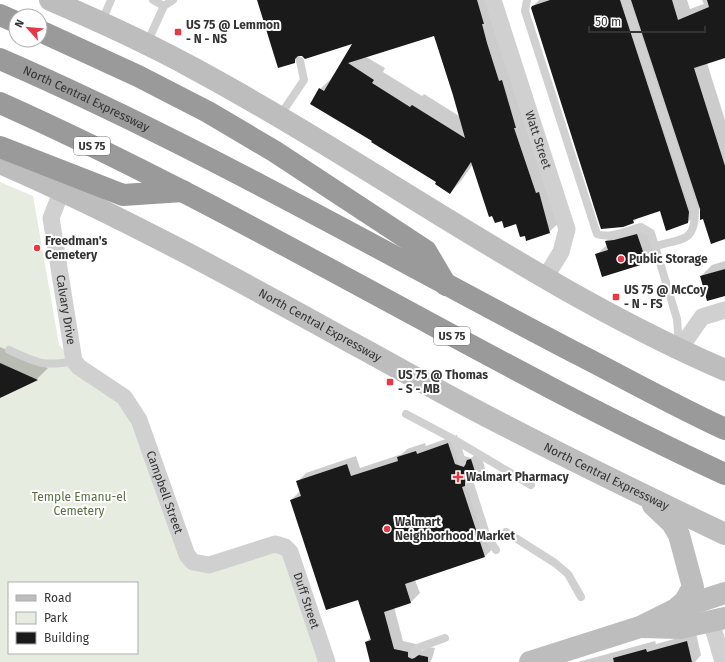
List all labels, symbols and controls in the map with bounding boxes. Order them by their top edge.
north arrow [8,8,48,48]
scale bar [589,8,705,34]
text: 50 m [595,15,621,29]
text: N [12,17,27,30]
place label: US 75 @ Lemmon - N - NS [186,18,280,46]
marker: US 75 @ Lemmon - N - NS [173,27,183,37]
street label: North Central Expressway [21,63,152,135]
street label: Watt Street [522,109,554,171]
road number: US 75 [74,137,110,155]
place label: Freedman's Cemetery [45,234,108,262]
marker: Freedman's Cemetery [32,243,42,253]
place label: Public Storage [629,252,708,266]
marker: Public Storage [616,254,626,264]
street label: Calvary Drive [53,274,78,346]
place label: US 75 @ McCoy - N - FS [624,283,707,311]
street label: North Central Expressway [256,286,384,365]
marker: US 75 @ McCoy - N - FS [611,292,621,302]
road number: US 75 [434,327,470,345]
place label: US 75 @ Thomas - S - MB [398,368,488,396]
marker: US 75 @ Thomas - S - MB [385,377,395,387]
street label: North Central Expressway [541,440,672,513]
street label: Campbell Street [144,449,186,536]
place label: Walmart Pharmacy [466,470,570,484]
marker: Walmart Pharmacy [453,472,463,482]
park label: Temple Emanu-el Cemetery [32,490,127,518]
place label: Walmart Neighborhood Market [395,515,515,543]
marker: Walmart Neighborhood Market [382,524,392,534]
street label: Duff Street [290,571,322,631]
legend [8,582,138,654]
text: Road [44,591,72,605]
text: Park [44,611,68,625]
text: Building [44,631,90,645]

